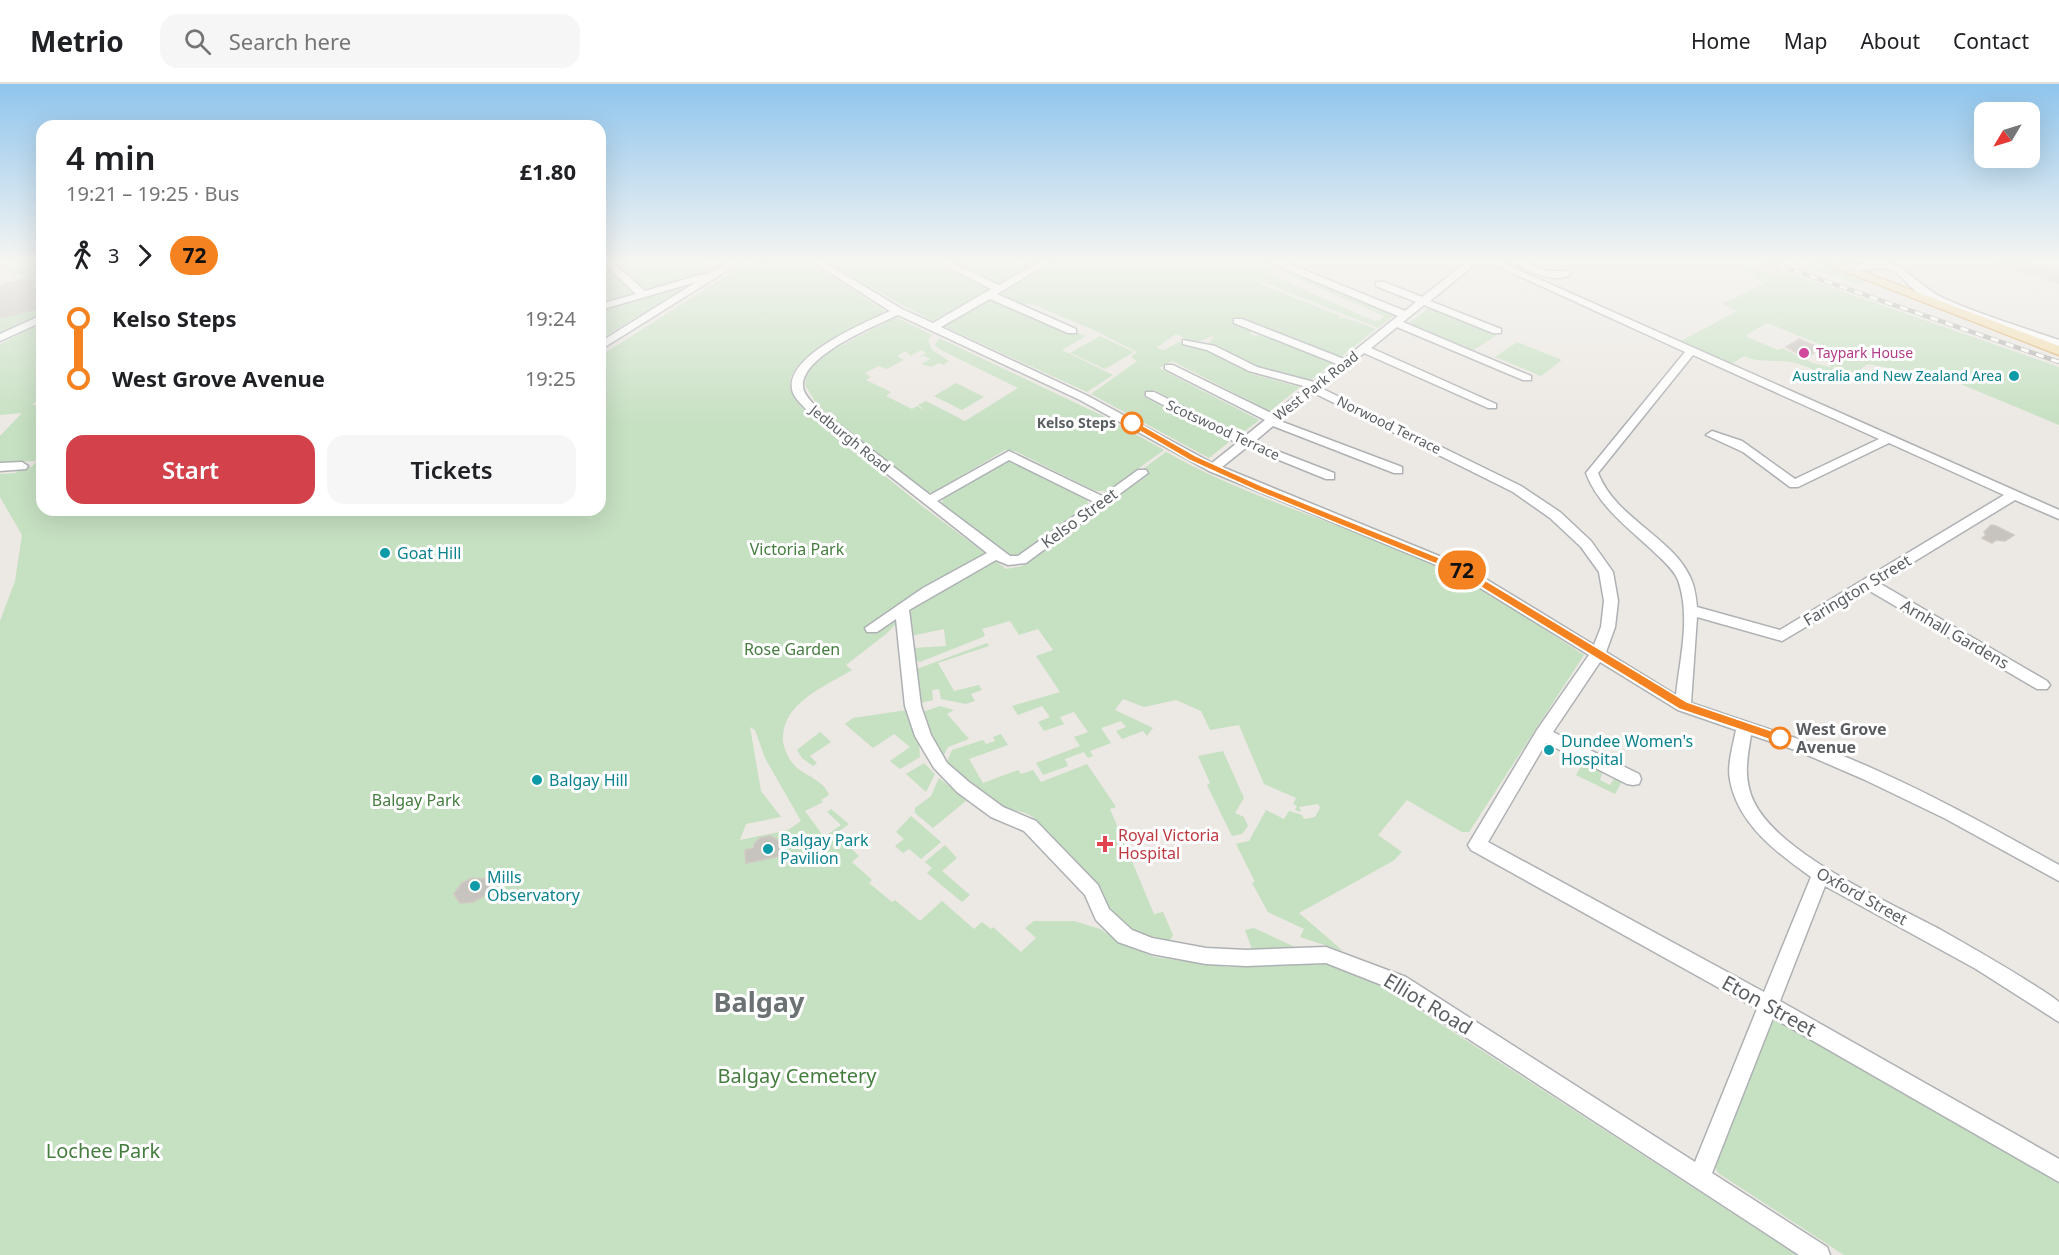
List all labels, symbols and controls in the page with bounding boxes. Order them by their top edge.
search box [160,14,580,68]
text: Metrio [30,22,124,60]
icon: search [181,25,214,58]
text: Search here [229,26,351,56]
text: Home [1691,27,1751,55]
text: Map [1784,27,1827,55]
text: About [1860,27,1920,55]
text: Contact [1953,27,2029,55]
north arrow [1974,102,2040,168]
map controls [1974,102,2040,168]
text: 4 min [66,135,156,180]
text: £1.80 [519,156,576,186]
text: 19:21 – 19:25 · Bus [66,180,239,207]
icon: walk [66,239,99,272]
icon: forward [128,239,161,272]
text: 72 [182,241,206,269]
text: 3 [108,242,119,269]
text: Kelso Steps [112,303,237,333]
text: 19:24 [525,305,576,332]
place label: Taypark House [1816,343,1913,362]
street label: West Park Road [1269,346,1362,425]
marker: Taypark House [1797,346,1811,360]
text: West Grove Avenue [112,363,325,393]
text: 19:25 [525,365,576,392]
place label: Australia and New Zealand Area [1793,366,2002,385]
marker: Australia and New Zealand Area [2007,369,2021,383]
street label: Norwood Terrace [1334,391,1444,458]
street label: Scotswood Terrace [1163,395,1283,464]
street label: Jedburgh Road [805,399,894,477]
marker: Kelso Steps [1121,412,1143,434]
place label: Kelso Steps [1037,413,1116,432]
button: Start [66,435,315,504]
button: Tickets [327,435,576,504]
street label: Kelso Street [1036,483,1122,553]
park label: Victoria Park [750,538,845,560]
place label: Goat Hill [397,542,461,564]
marker: Goat Hill [378,546,392,560]
street label: Farington Street [1799,549,1915,631]
line badge: 72 [1435,550,1489,590]
text: 72 [1450,556,1474,584]
street label: Arnhall Gardens [1897,594,2013,674]
park label: Rose Garden [744,638,840,660]
place label: West Grove Avenue [1796,718,1887,758]
marker: West Grove Avenue [1769,727,1791,749]
place label: Dundee Women's Hospital [1561,730,1693,770]
marker: Dundee Women's Hospital [1542,743,1556,757]
place label: Balgay Hill [549,769,628,791]
marker: Balgay Hill [530,773,544,787]
park label: Balgay Park [372,789,461,811]
place label: Royal Victoria Hospital [1118,824,1219,864]
place label: Balgay Park Pavilion [780,829,869,869]
marker: Royal Victoria Hospital [1096,835,1114,853]
marker: Balgay Park Pavilion [761,842,775,856]
street label: Oxford Street [1812,862,1912,930]
place label: Mills Observatory [487,866,581,906]
marker: Mills Observatory [468,879,482,893]
street label: Elliot Road [1379,966,1478,1041]
street label: Eton Street [1717,969,1821,1043]
district label: Balgay [714,983,805,1020]
park label: Balgay Cemetery [717,1062,877,1089]
park label: Lochee Park [46,1137,161,1164]

